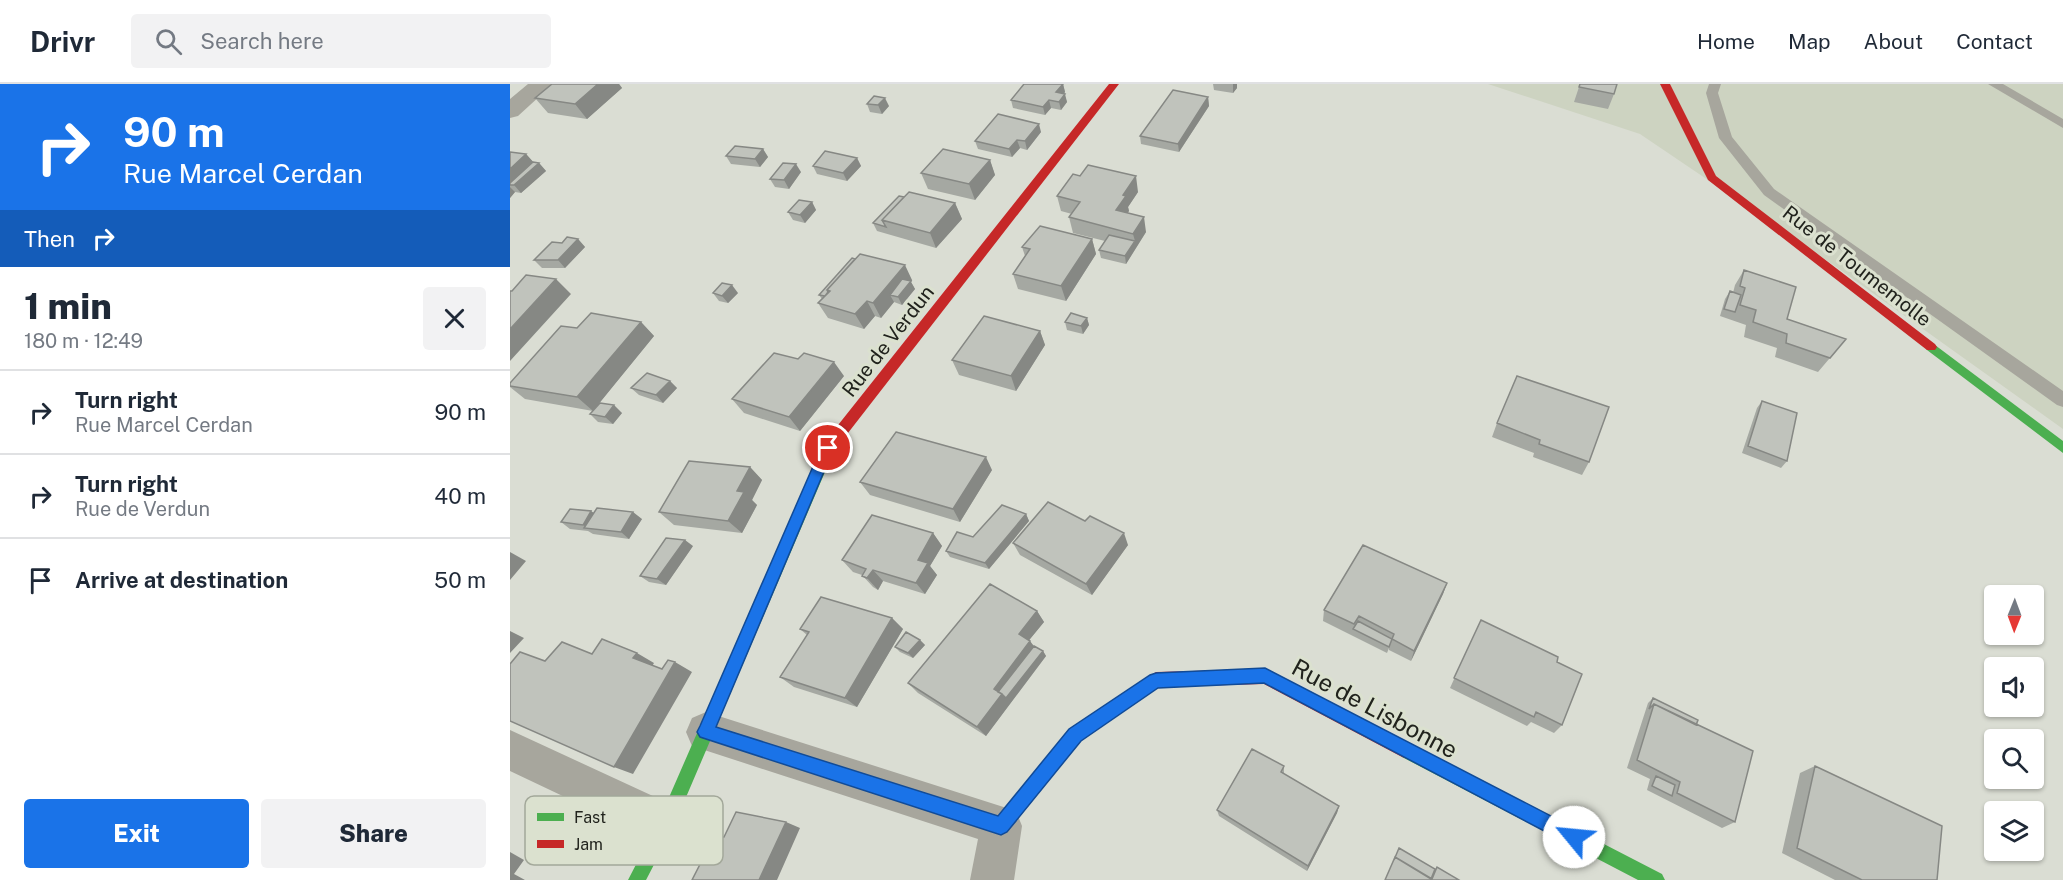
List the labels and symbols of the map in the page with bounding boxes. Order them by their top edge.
street label: Rue de Toumemolle [1778,200,1936,332]
street label: Rue de Verdun [837,280,939,402]
pin [802,422,853,473]
north arrow [1984,585,2044,645]
street label: Rue de Lisbonne [1287,653,1463,763]
legend [525,796,723,865]
position arrow [1542,805,1606,869]
text: Fast [574,808,606,827]
text: Jam [574,835,603,854]

